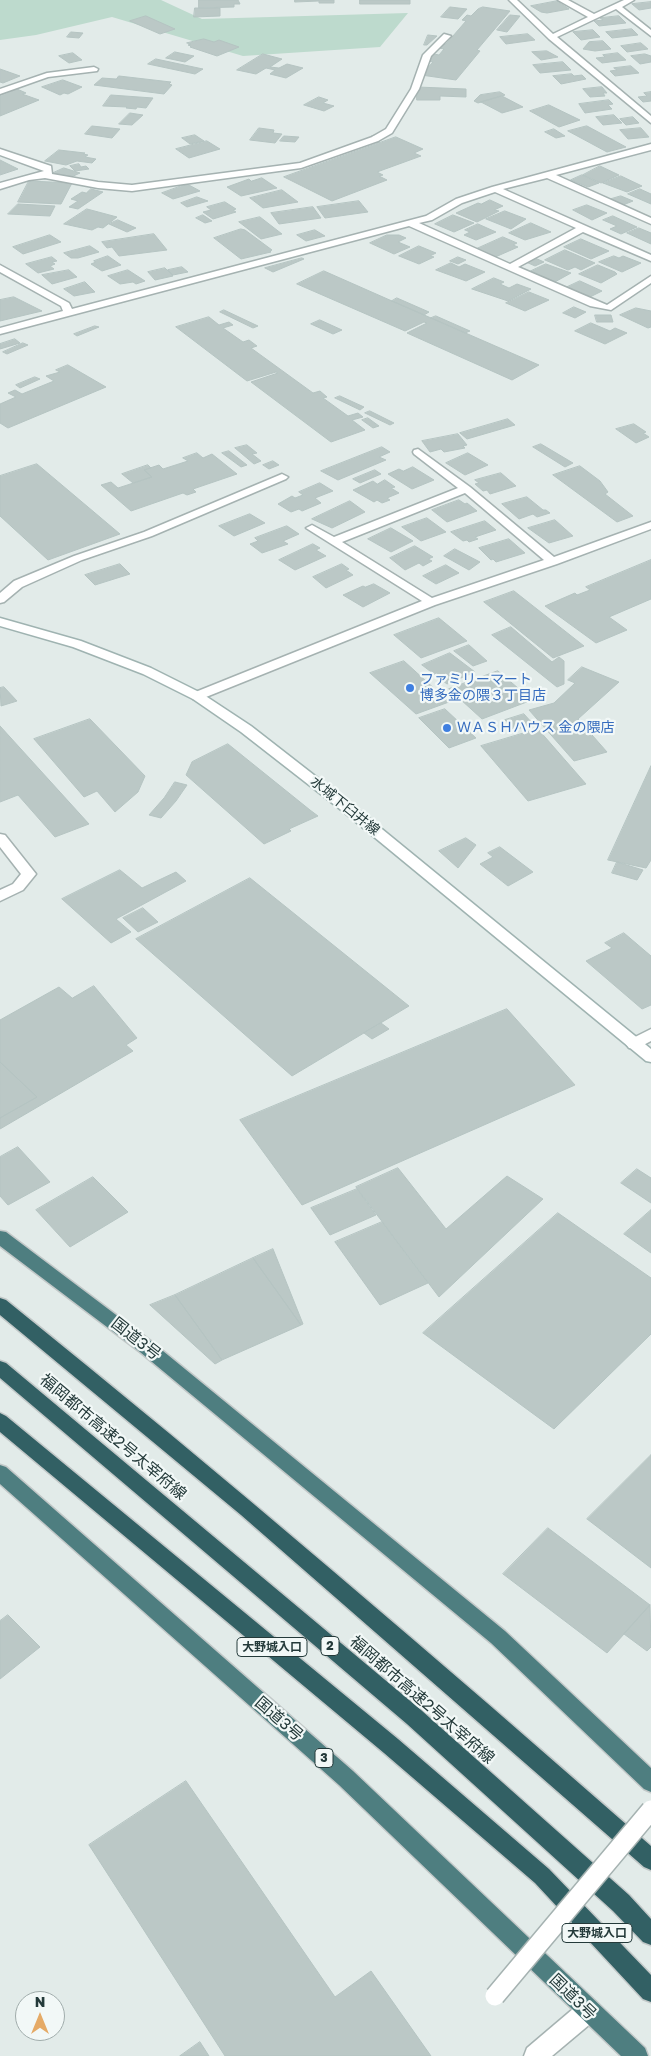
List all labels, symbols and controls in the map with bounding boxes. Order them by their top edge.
place label: ファミリーマート 博多金の隈３丁目店 [420,672,546,704]
marker: ファミリーマート 博多金の隈３丁目店 [404,682,416,694]
place label: ＷＡＳＨハウス 金の隈店 [457,720,614,736]
marker: ＷＡＳＨハウス 金の隈店 [441,722,453,734]
street label: 水城下臼井線 [307,773,383,839]
street label: 国道3号 [107,1314,165,1364]
street label: 福岡都市高速2号太宰府線 [36,1370,190,1504]
street label: 福岡都市高速2号太宰府線 [346,1632,498,1768]
road number: 2 [321,1636,339,1655]
road number: 大野城入口 [237,1638,307,1656]
street label: 国道3号 [251,1693,307,1745]
road number: 3 [315,1749,333,1768]
road number: 大野城入口 [562,1924,632,1942]
street label: 国道3号 [546,1970,600,2024]
north arrow [15,1991,65,2041]
text: N [35,1993,45,2010]

